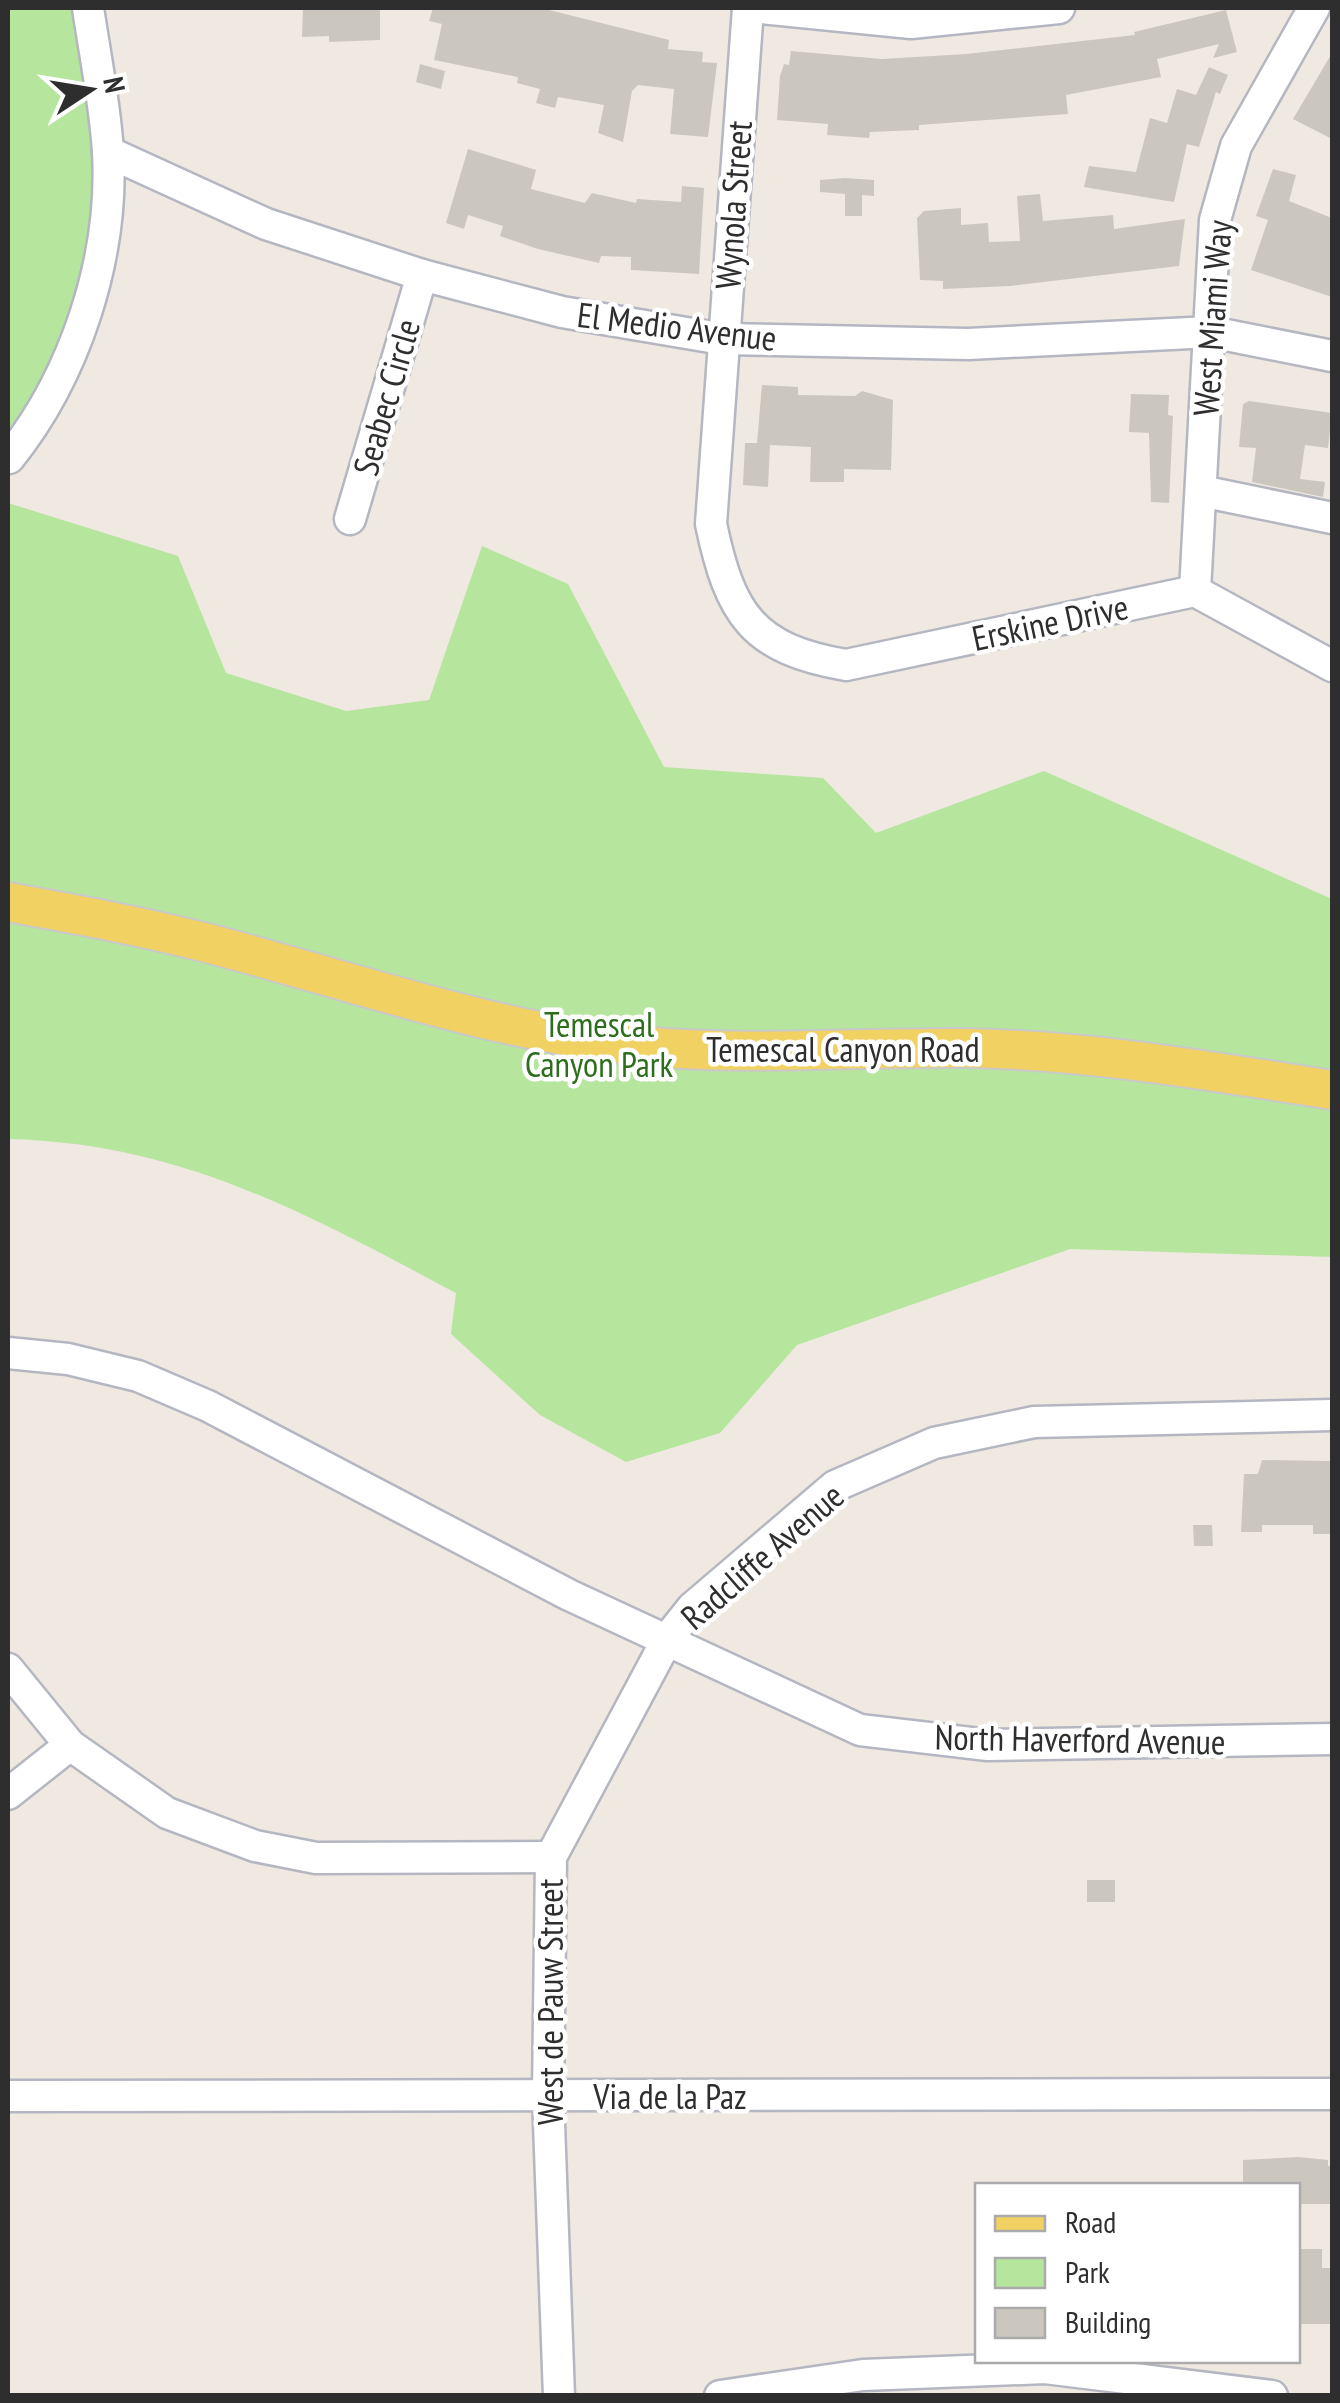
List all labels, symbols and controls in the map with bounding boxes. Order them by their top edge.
north arrow [40,40,140,140]
text: N [95,73,135,96]
street label: Wynola Street [704,119,762,291]
street label: West Miami Way [1182,218,1242,417]
street label: El Medio Avenue [575,291,779,361]
street label: Seabec Circle [342,314,430,480]
street label: Erskine Drive [968,583,1132,661]
park label: Temescal Canyon Park [525,1001,673,1087]
street label: Temescal Canyon Road [706,1026,980,1072]
street label: Radcliffe Avenue [671,1473,853,1639]
street label: North Haverford Avenue [934,1713,1226,1765]
street label: West de Pauw Street [527,1878,573,2125]
street label: Via de la Paz [592,2073,747,2119]
legend [975,2183,1300,2363]
text: Road [1065,2202,1116,2241]
text: Park [1065,2252,1110,2291]
text: Building [1065,2302,1151,2341]

